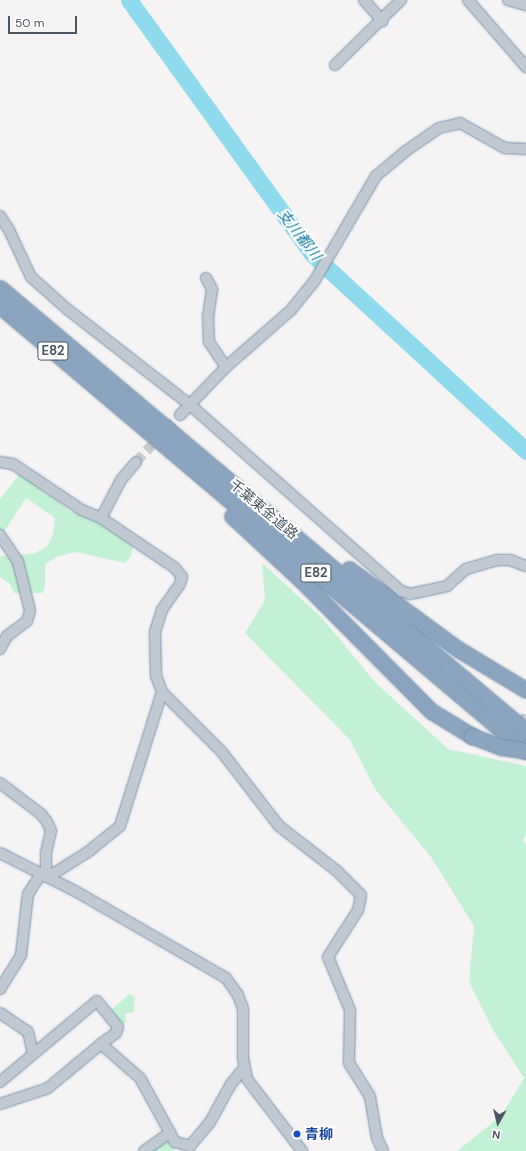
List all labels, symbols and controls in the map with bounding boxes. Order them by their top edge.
scale bar [10,8,79,34]
text: 50 m [15,15,44,31]
water label: 支川都川 [273,206,325,264]
road number: E82 [37,340,69,362]
street label: 千葉東金道路 [226,476,302,542]
road number: E82 [300,562,332,584]
north arrow [478,1103,518,1143]
place label: 青柳 [305,1126,333,1142]
text: N [491,1127,501,1142]
marker: 青柳 [292,1129,302,1139]

